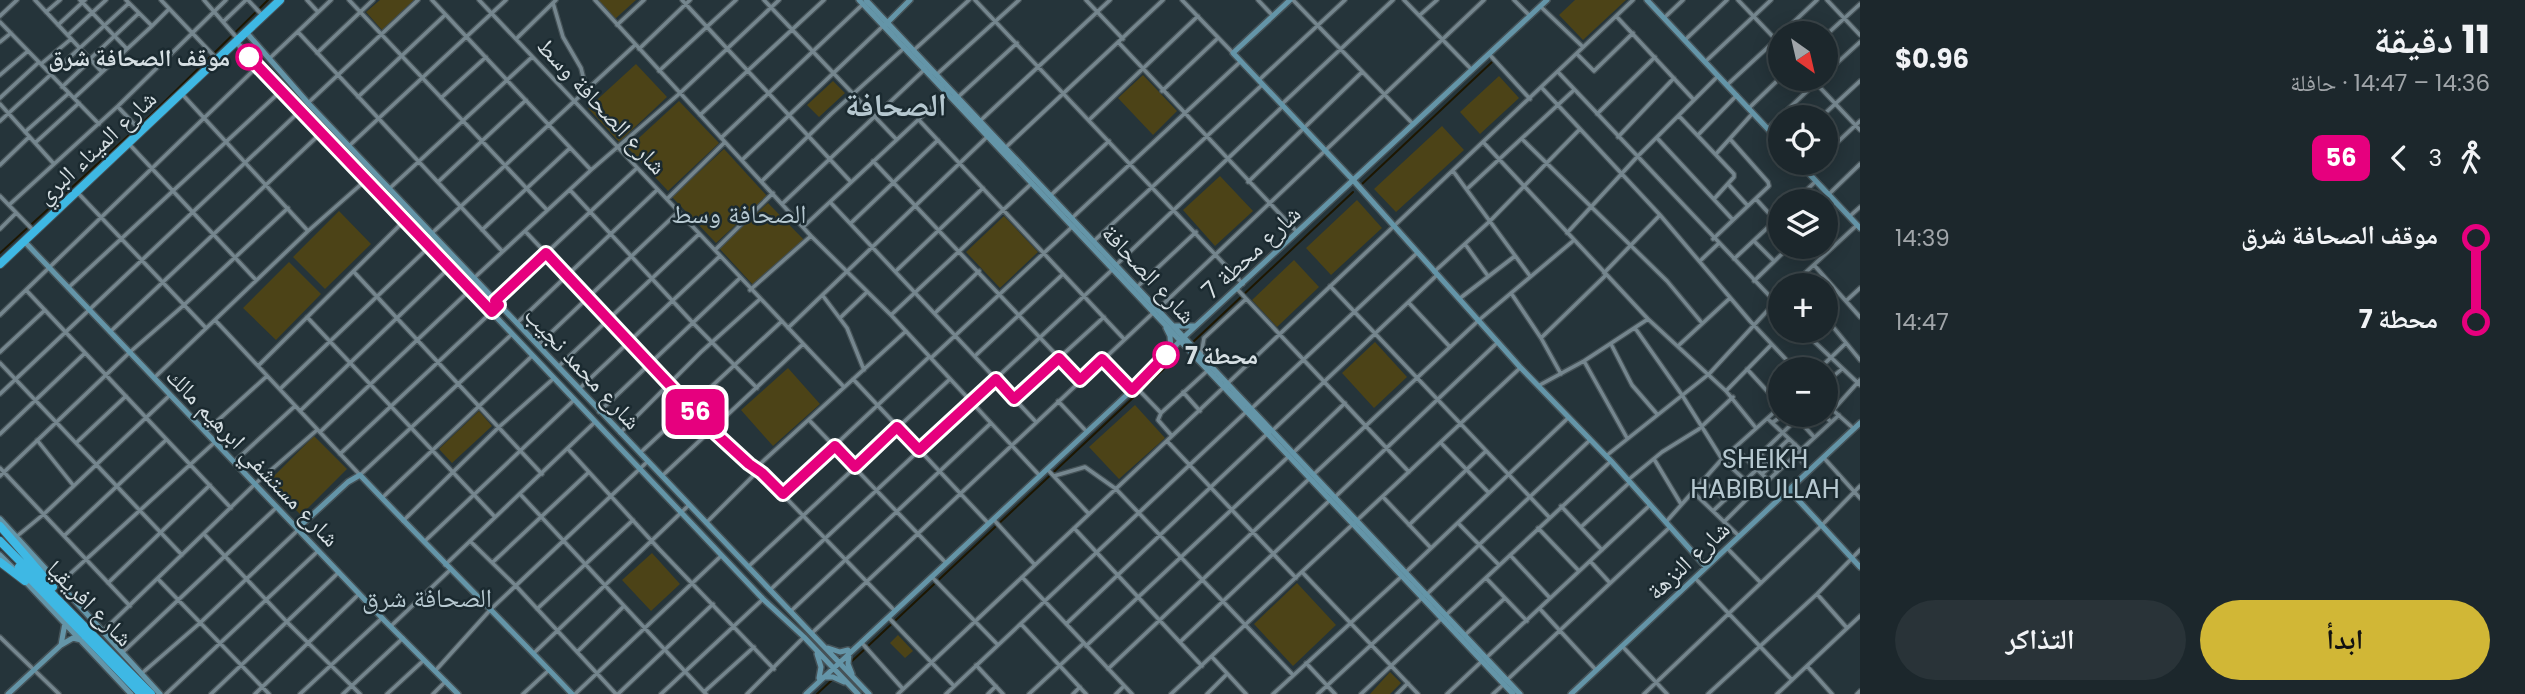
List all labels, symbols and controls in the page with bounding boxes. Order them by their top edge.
text: 11 دقيقة [2374,13,2490,66]
north arrow [1768,21,1838,91]
map controls [1768,21,1838,427]
street label: شارع الصحافة وسط [530,30,674,182]
place label: موقف الصحافة شرق [48,41,230,74]
text: $0.96 [1895,41,1969,77]
marker: موقف الصحافة شرق [236,44,262,70]
text: 14:36 – 14:47 · حافلة [2290,67,2490,99]
district label: الصحافة [845,82,947,127]
street label: شارع الميناء البري [29,83,166,214]
button: locate [1768,105,1838,175]
icon: back [2380,139,2418,177]
icon: walk [2452,139,2490,177]
text: 56 [2326,141,2356,174]
text: 3 [2428,142,2442,174]
button: layers [1768,189,1838,259]
district label: الصحافة وسط [672,196,806,232]
street label: شارع محطة 7 [1194,198,1308,306]
street label: شارع الصحافة [1094,217,1204,331]
text: موقف الصحافة شرق [2241,217,2438,253]
text: 14:39 [1895,222,1950,254]
button: + [1768,273,1838,343]
street label: شارع محمد نجيب [517,299,649,437]
text: محطة 7 [2359,301,2438,337]
text: 14:47 [1895,306,1949,338]
place label: محطة 7 [1185,339,1258,372]
marker: محطة 7 [1153,342,1179,368]
button: − [1768,357,1838,427]
street label: شارع مستشفي ابرهيم مالك [156,360,347,556]
line badge: 56 [664,389,726,435]
text: 56 [680,395,710,428]
district label: SHEIKH HABIBULLAH [1690,441,1840,507]
street label: شارع النزهة [1639,513,1737,607]
street label: شارع افريقيا [40,553,140,653]
district label: الصحافة شرق [362,580,492,616]
button: التذاكر [1895,600,2186,680]
button: ابدأ [2200,600,2490,680]

